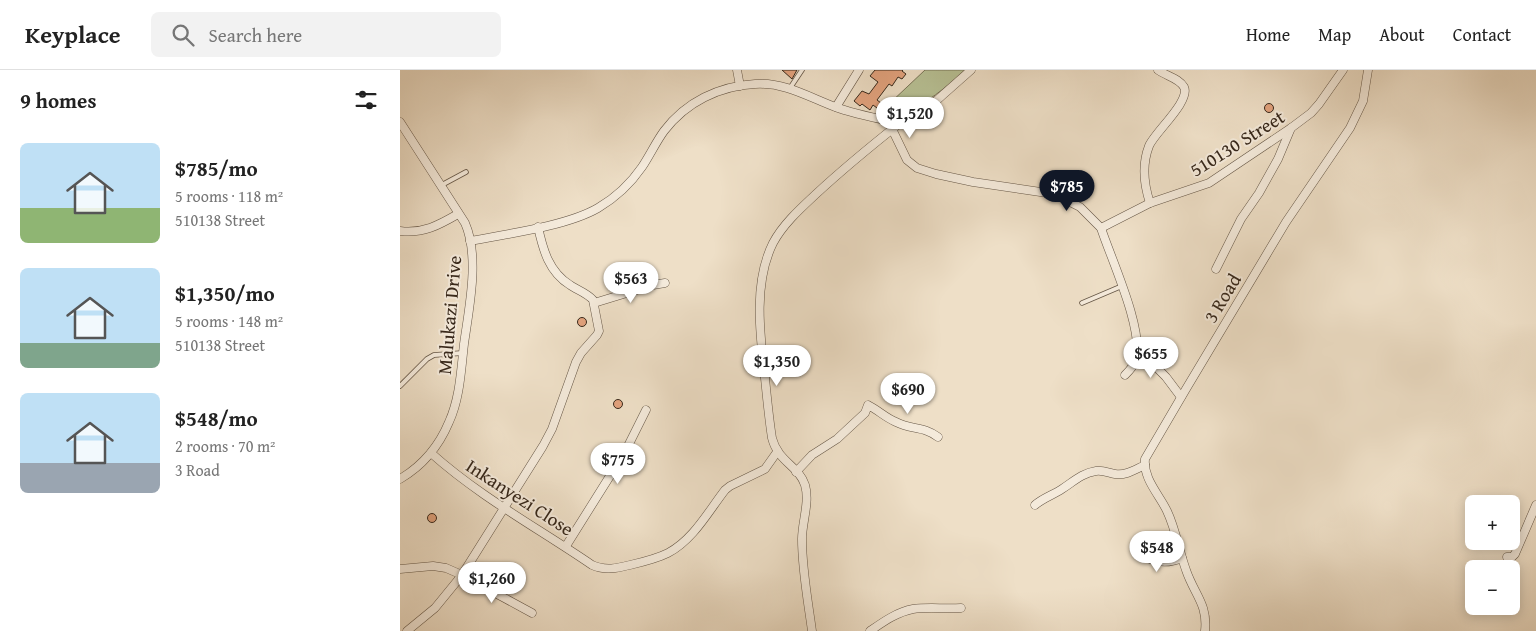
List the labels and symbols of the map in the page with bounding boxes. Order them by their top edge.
pin: $1,520 [869,97,951,139]
street label: 510130 Street [1184,103,1290,183]
pin: $785 [1037,170,1097,212]
street label: Malukazi Drive [430,254,468,376]
pin: $563 [601,262,661,304]
street label: 3 Road [1196,267,1248,328]
pin: $655 [1121,336,1181,379]
pin: $1,350 [736,344,818,387]
pin: $690 [878,372,938,415]
pin: $775 [588,442,648,485]
street label: Inkanyezi Close [461,452,579,542]
pin: $548 [1127,530,1187,573]
pin: $1,260 [451,562,533,604]

